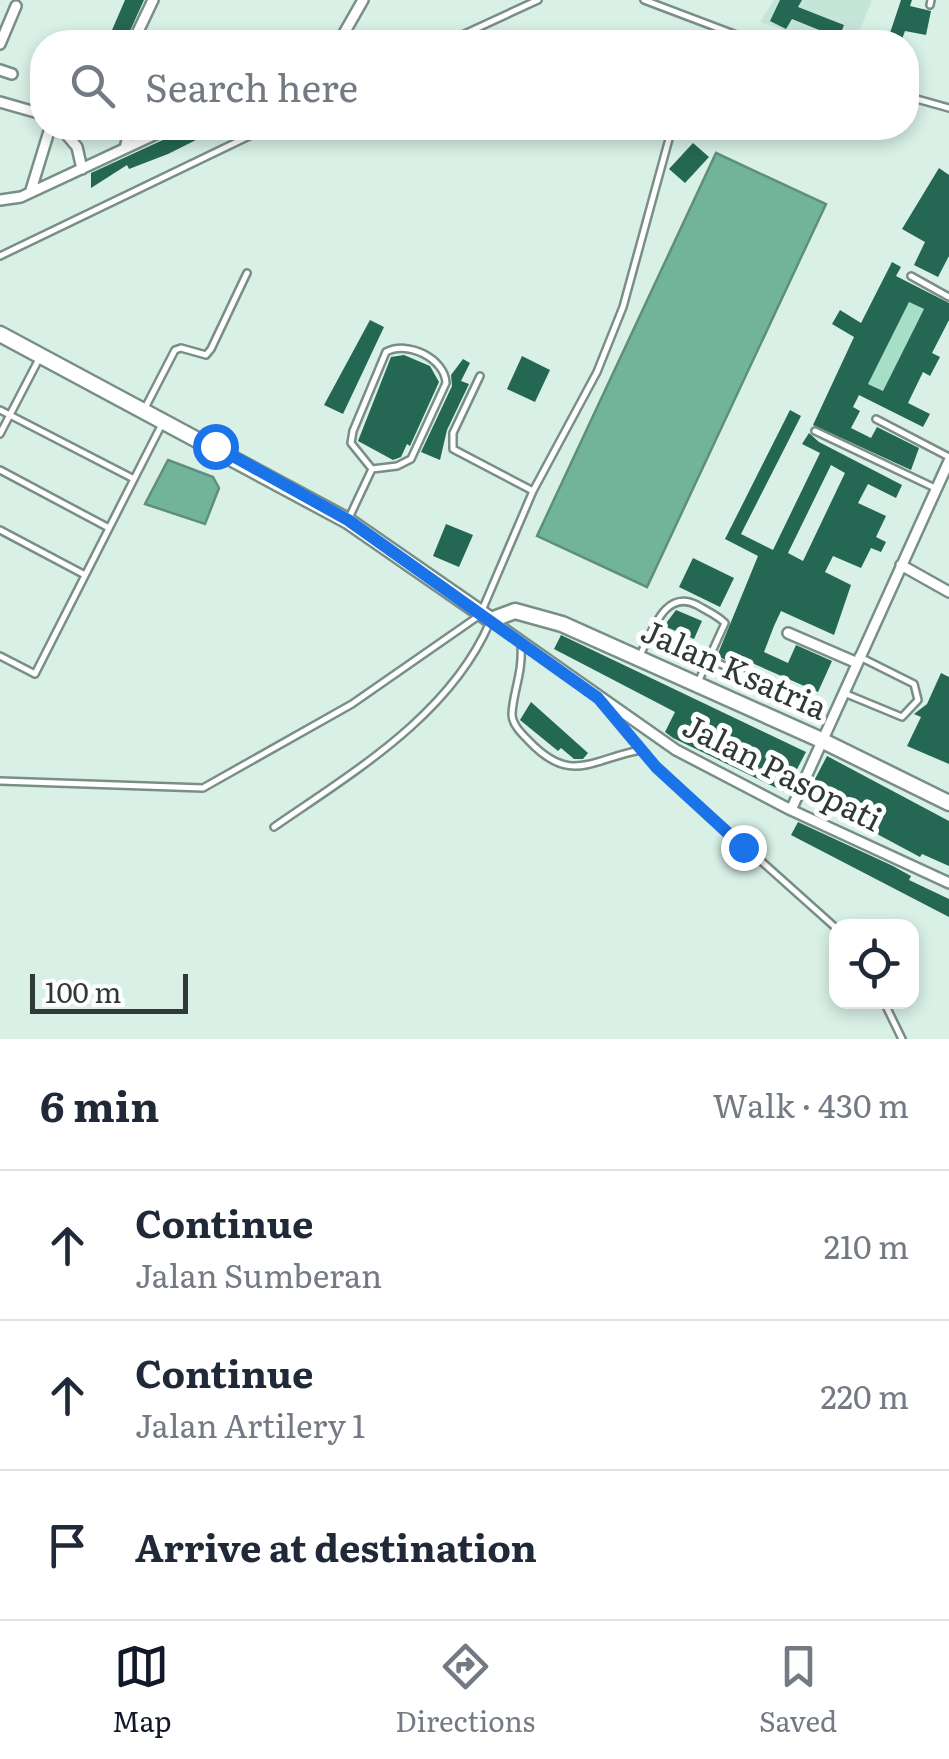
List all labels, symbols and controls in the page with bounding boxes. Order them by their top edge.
search box [30,30,919,140]
text: Search here [145,57,358,114]
icon: search [65,58,120,113]
route start [193,424,239,470]
street label: Jalan Ksatria [634,605,837,730]
street label: Jalan Pasopati [675,700,891,841]
route end [721,825,767,871]
map controls [829,919,919,1009]
button: locate [829,919,919,1009]
scale bar [30,969,188,1014]
text: 100 m [45,970,122,1012]
text: 6 min [40,1073,159,1135]
text: Walk · 430 m [713,1080,909,1128]
text: Continue [135,1193,313,1250]
icon: ahead [40,1218,95,1273]
text: 210 m [824,1221,909,1269]
text: Jalan Sumberan [135,1250,382,1298]
text: Continue [135,1343,313,1400]
icon: ahead [40,1368,95,1423]
text: 220 m [821,1371,909,1419]
text: Jalan Artilery 1 [135,1400,365,1448]
text: Arrive at destination [135,1517,537,1574]
icon: arrive [40,1518,95,1573]
tab: Map [112,1639,172,1741]
tab: Directions [395,1639,535,1741]
tab: Saved [759,1639,837,1741]

